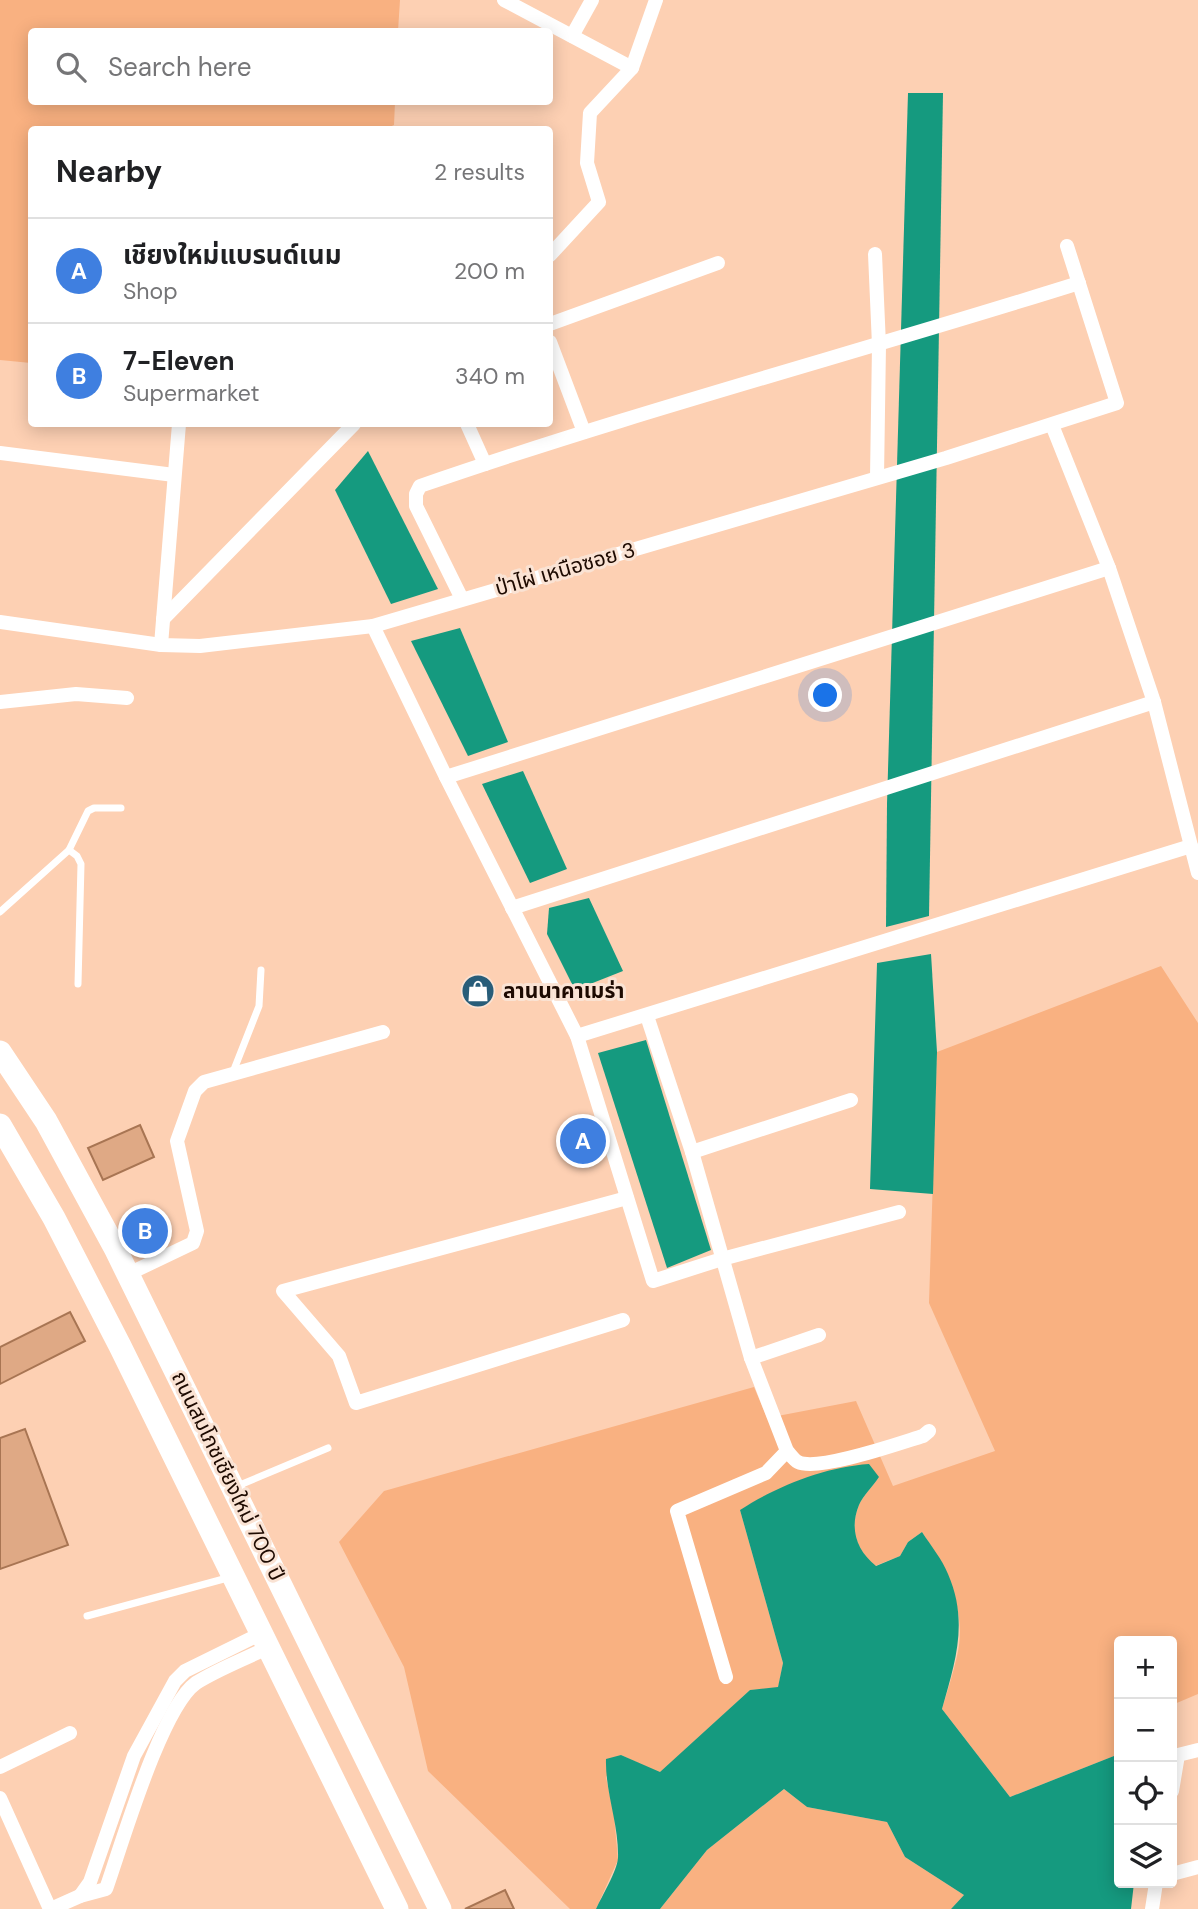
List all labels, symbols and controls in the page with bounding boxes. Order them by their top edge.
search box [28,28,553,105]
icon: search [52,48,90,86]
text: Search here [108,50,251,84]
text: Nearby [56,152,162,191]
text: 2 results [434,157,525,187]
text: เชียงใหม่แบรนด์เนม [123,238,341,272]
text: A [71,256,87,286]
text: 200 m [454,256,525,286]
text: Shop [123,276,178,306]
text: 7-Eleven [123,344,235,378]
text: B [72,361,86,391]
text: 340 m [455,361,525,391]
text: Supermarket [123,378,259,408]
street label: ป่าไผ่ เหนือซอย 3 [492,536,638,602]
your location [808,678,842,712]
shop icon: ลานนาคาเมร่า [459,972,497,1010]
place label: ลานนาคาเมร่า [503,977,624,1005]
pin: A [560,1115,606,1167]
pin: B [122,1205,168,1257]
street label: ถนนสมโภชเชียงใหม่ 700 ปี [165,1366,291,1586]
map controls [1114,1636,1177,1888]
button: + [1114,1636,1177,1699]
button: − [1114,1699,1177,1762]
button: locate [1114,1762,1177,1825]
button: layers [1114,1825,1177,1888]

